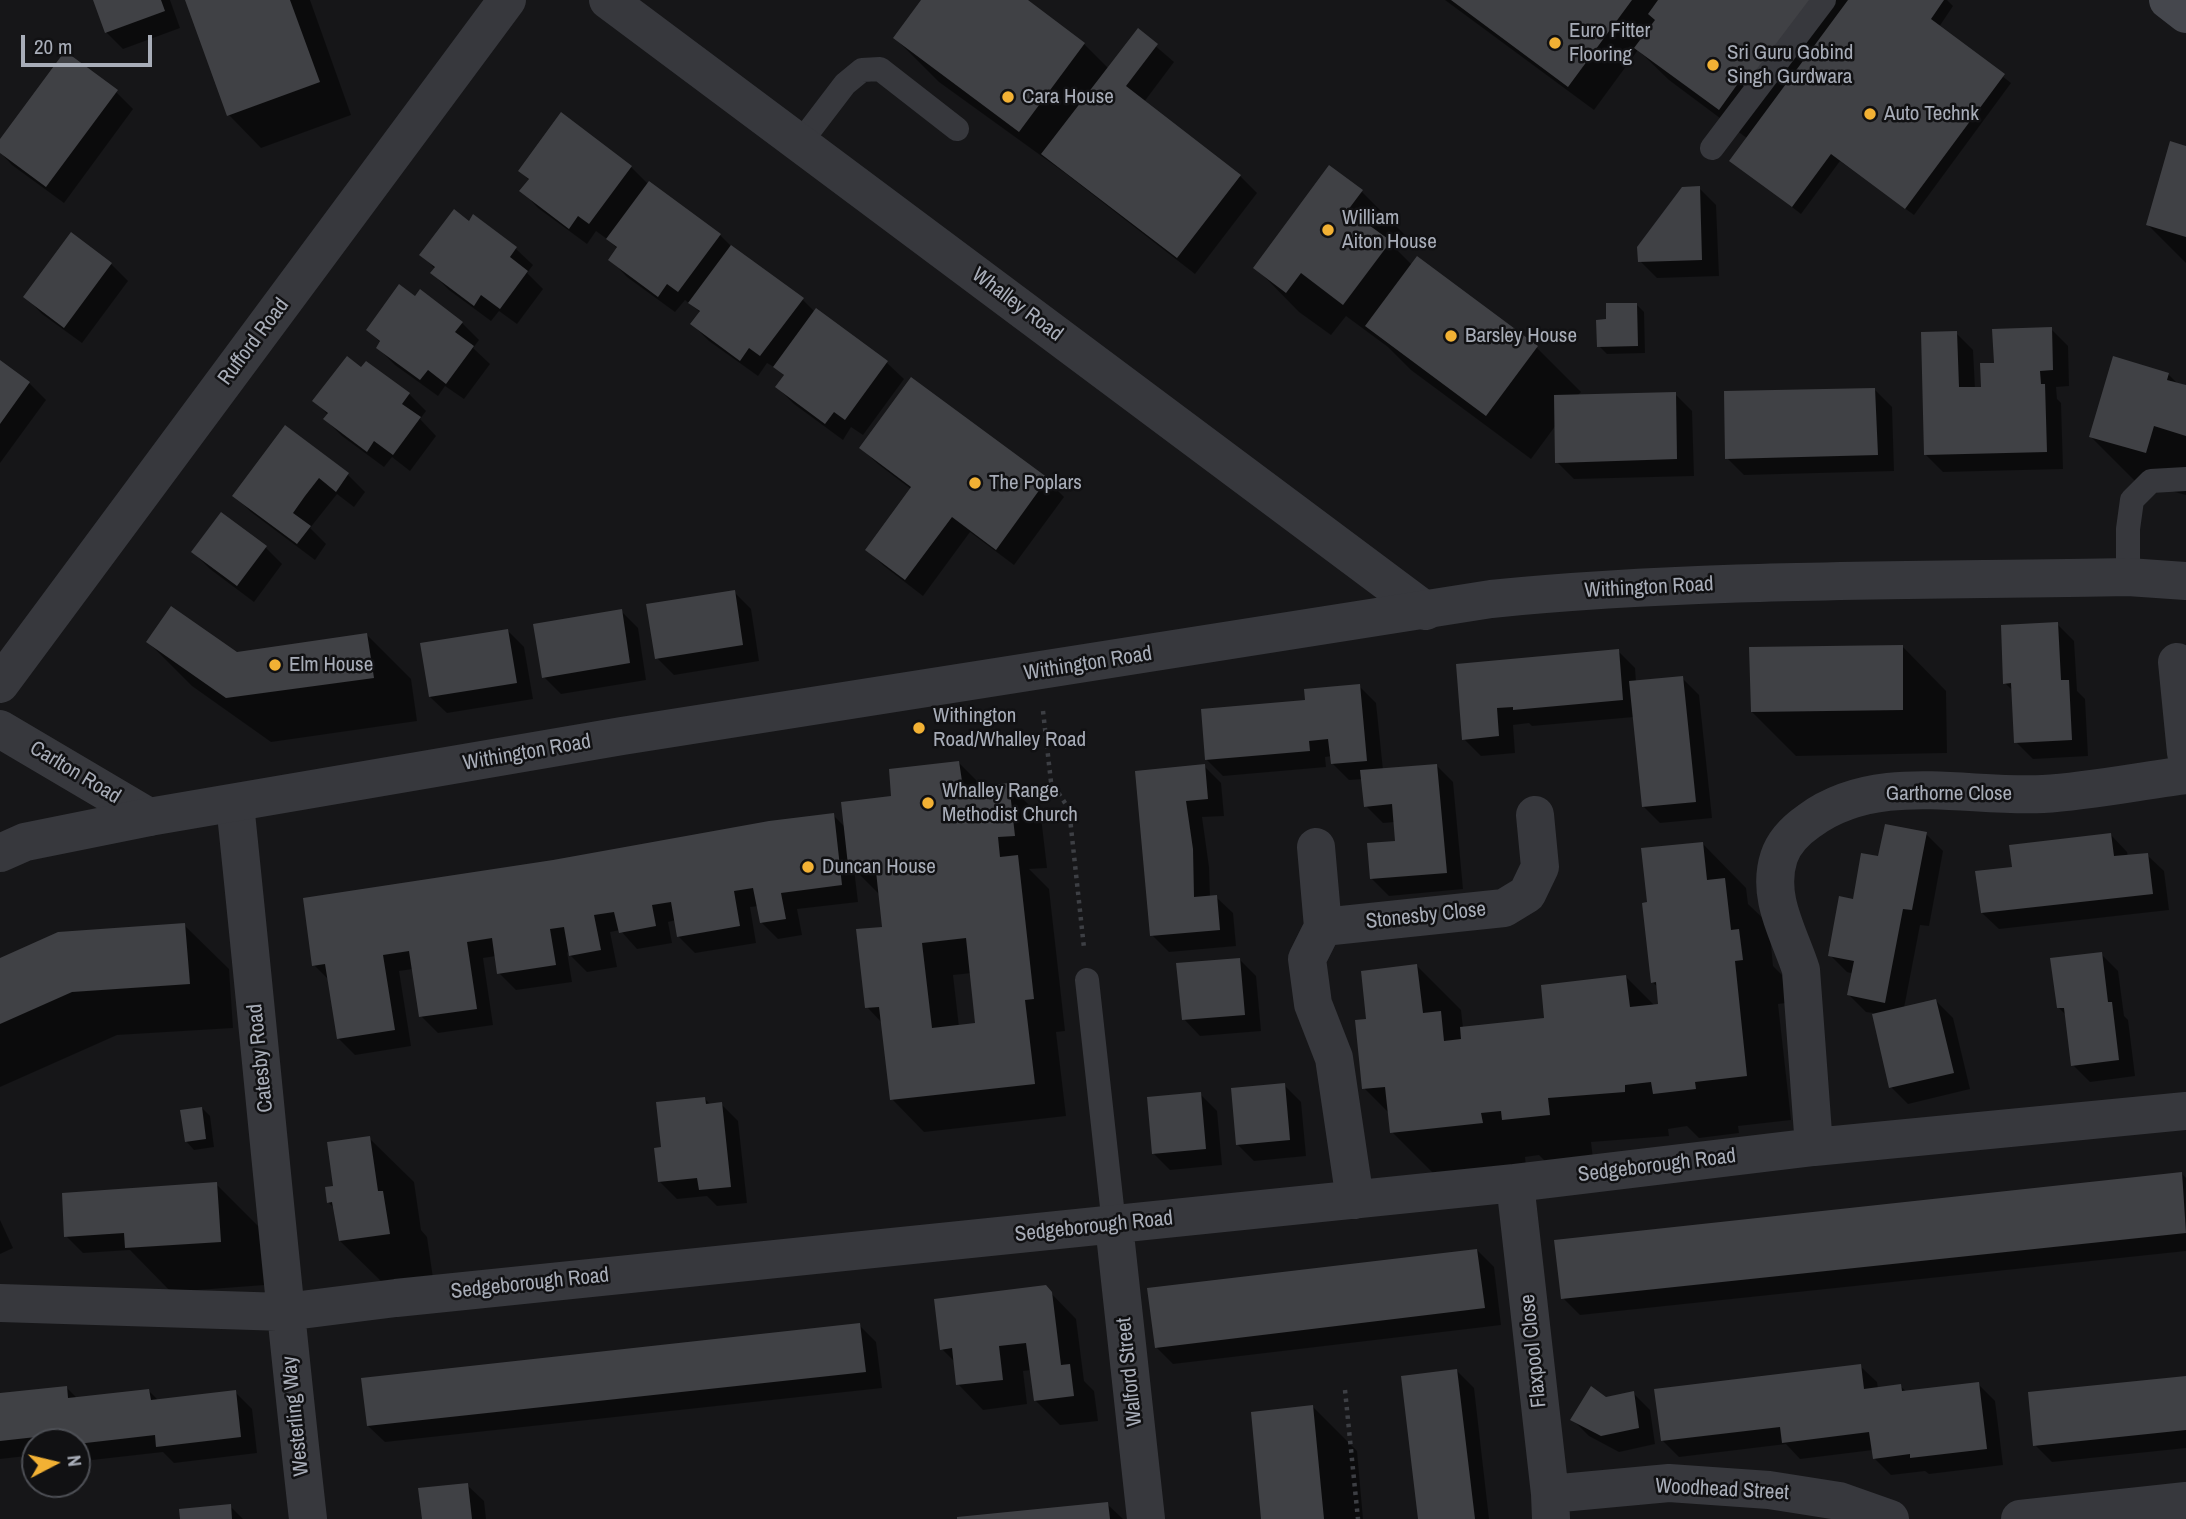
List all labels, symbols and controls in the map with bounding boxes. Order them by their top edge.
place label: Euro Fitter Flooring [1569,18,1650,68]
scale bar [24,21,156,65]
text: 20 m [34,32,72,61]
marker: Euro Fitter Flooring [1547,35,1563,51]
place label: Sri Guru Gobind Singh Gurdwara [1727,40,1853,90]
marker: Sri Guru Gobind Singh Gurdwara [1705,57,1721,73]
place label: Cara House [1022,84,1114,110]
marker: Cara House [1000,89,1016,105]
place label: Auto Technk [1884,101,1979,127]
marker: Auto Technk [1862,106,1878,122]
place label: William Aiton House [1342,205,1437,255]
marker: William Aiton House [1320,222,1336,238]
street label: Whalley Road [967,263,1067,347]
street label: Rufford Road [213,294,295,390]
place label: Barsley House [1465,323,1577,349]
marker: Barsley House [1443,328,1459,344]
place label: The Poplars [989,470,1082,496]
marker: The Poplars [967,475,983,491]
street label: Withington Road [1584,572,1714,604]
street label: Withington Road [1022,641,1154,687]
place label: Elm House [289,652,373,678]
marker: Elm House [267,657,283,673]
place label: Withington Road/Whalley Road [933,703,1086,753]
marker: Withington Road/Whalley Road [911,720,927,736]
street label: Withington Road [461,729,593,777]
street label: Carlton Road [25,736,125,810]
place label: Whalley Range Methodist Church [942,778,1078,828]
street label: Garthorne Close [1886,781,2012,807]
marker: Whalley Range Methodist Church [920,795,936,811]
place label: Duncan House [822,854,936,880]
marker: Duncan House [800,859,816,875]
street label: Stonesby Close [1365,897,1487,935]
street label: Catesby Road [243,1002,279,1114]
street label: Sedgeborough Road [1577,1144,1737,1188]
street label: Sedgeborough Road [1014,1206,1174,1248]
street label: Sedgeborough Road [450,1263,610,1305]
street label: Flaxpool Close [1516,1293,1552,1409]
street label: Walford Street [1112,1316,1148,1428]
street label: Westerling Way [277,1355,315,1477]
north arrow [21,1428,91,1498]
text: N [61,1454,88,1468]
street label: Woodhead Street [1655,1474,1789,1506]

